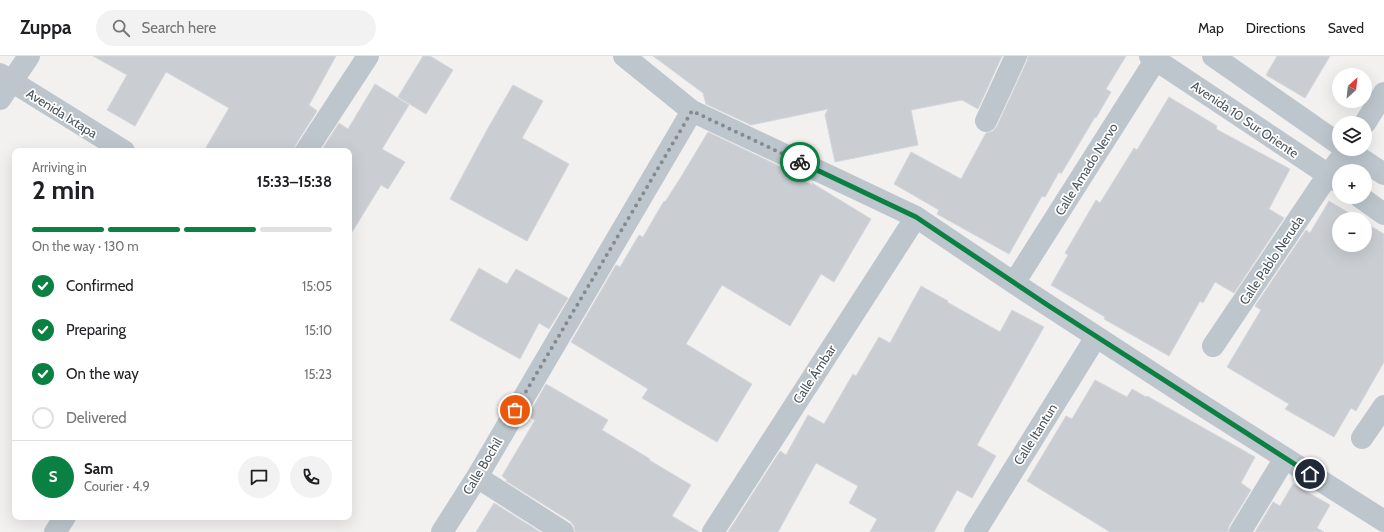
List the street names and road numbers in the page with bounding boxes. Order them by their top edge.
street label: Avenida 10 Sur Oriente [1188,77,1302,161]
street label: Avenida Ixtapa [24,85,101,142]
street label: Calle Amado Nervo [1051,120,1121,218]
street label: Calle Pablo Neruda [1235,212,1307,307]
street label: Calle Ámbar [788,340,839,406]
street label: Calle Itantun [1010,400,1060,468]
street label: Calle Bochil [459,435,505,497]

